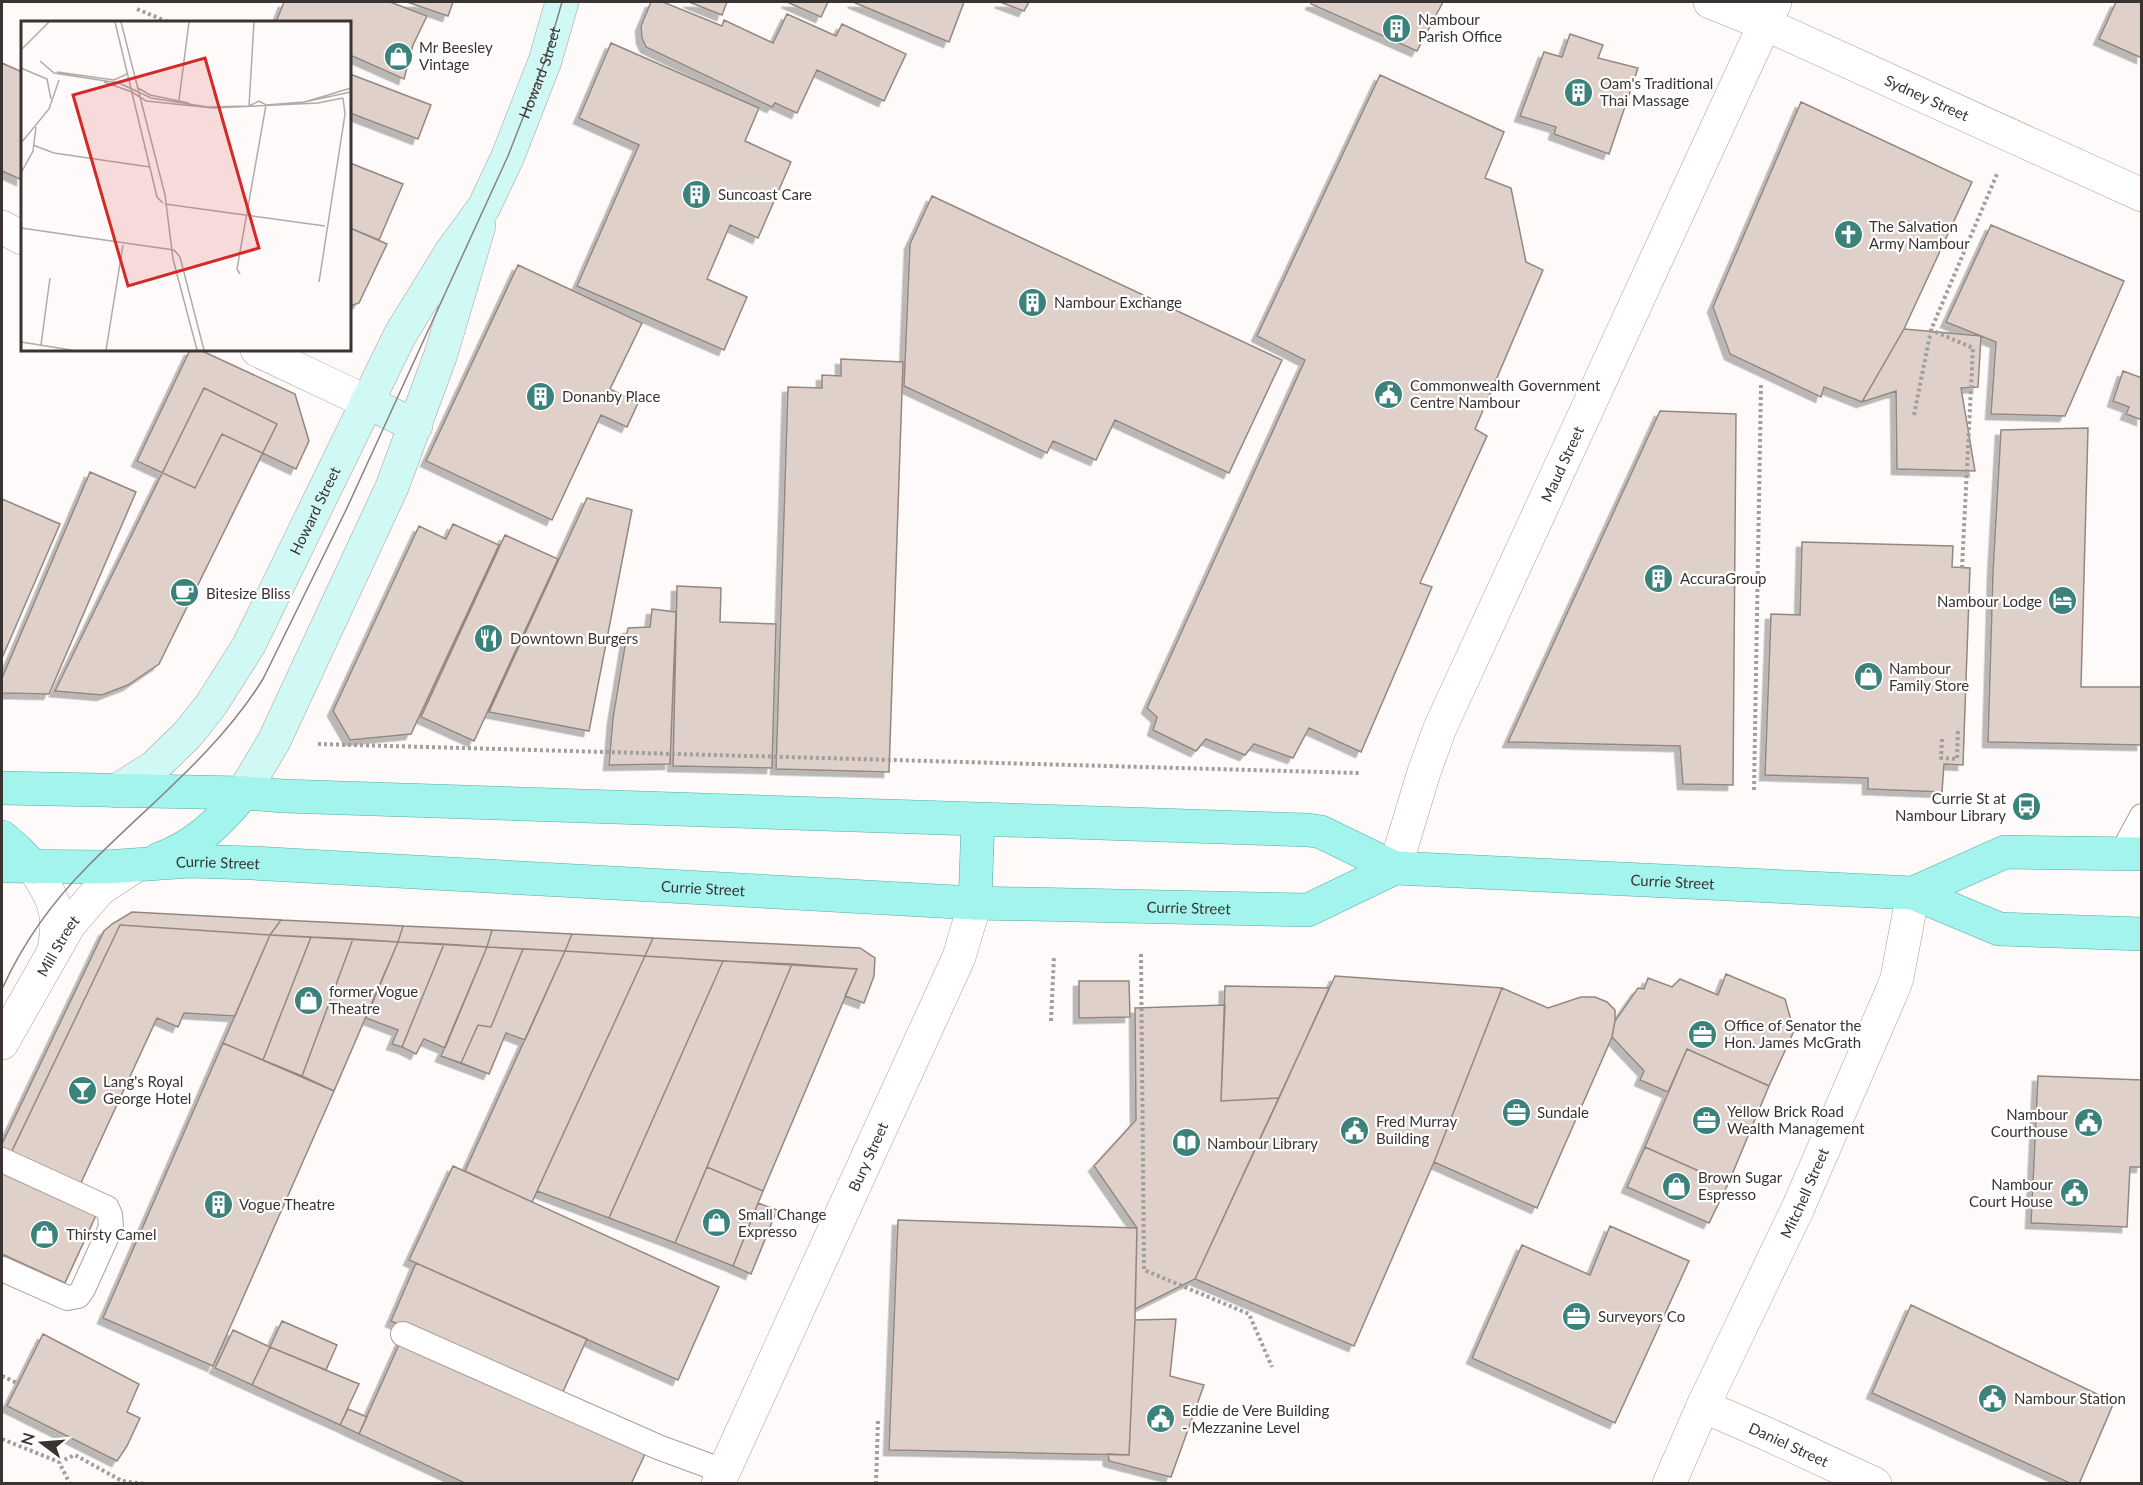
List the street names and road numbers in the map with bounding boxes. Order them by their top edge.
street label: Howard Street [515,24,564,121]
street label: Sydney Street [1882,71,1972,125]
street label: Maud Street [1537,423,1587,505]
street label: Howard Street [285,463,344,557]
street label: Currie Street [175,852,261,872]
street label: Currie Street [1630,870,1716,892]
street label: Currie Street [661,877,746,899]
street label: Currie Street [1146,898,1231,917]
street label: Mill Street [33,911,83,980]
street label: Bury Street [844,1119,892,1194]
street label: Mitchell Street [1776,1145,1832,1241]
street label: Daniel Street [1746,1418,1832,1471]

